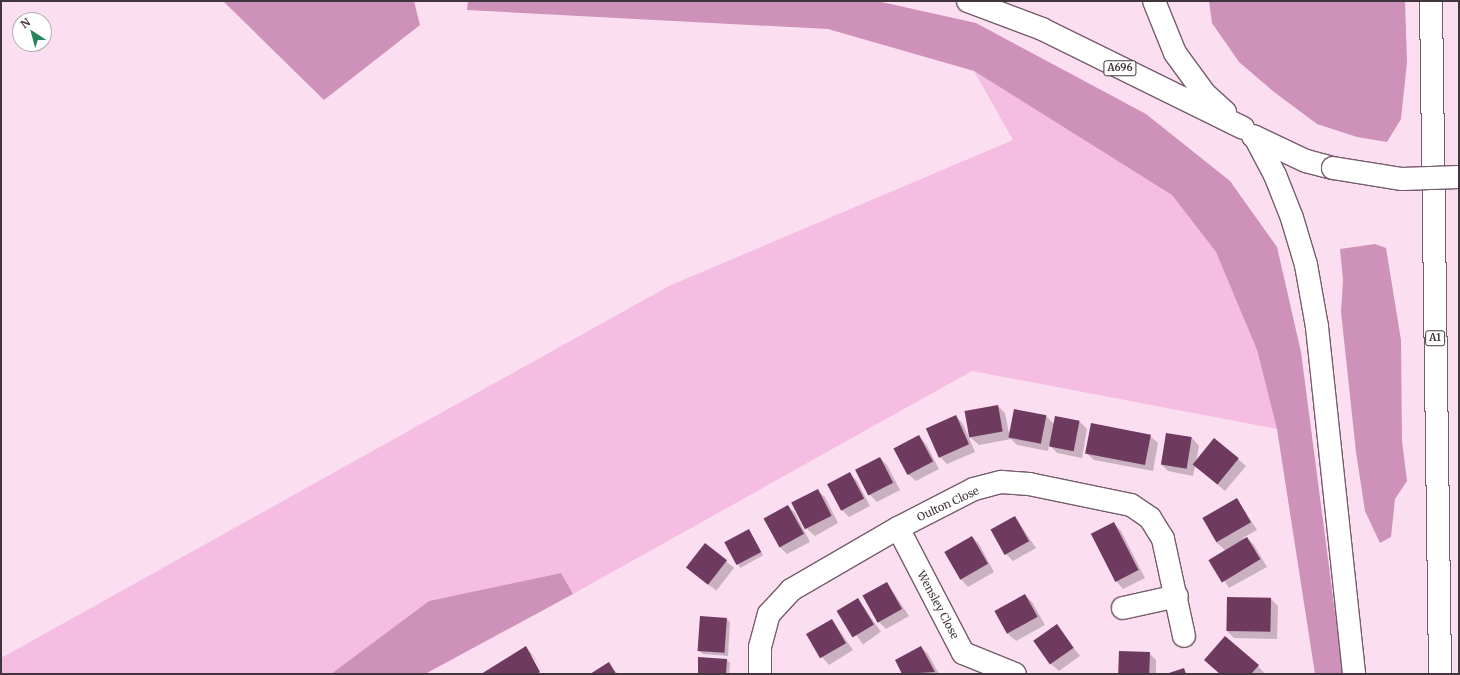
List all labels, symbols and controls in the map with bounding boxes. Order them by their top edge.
north arrow [12,12,52,52]
text: N [18,15,33,31]
road number: A696 [1103,60,1137,76]
road number: A1 [1425,330,1445,346]
street label: Oulton Close [915,484,981,524]
street label: Wensley Close [915,569,961,641]

